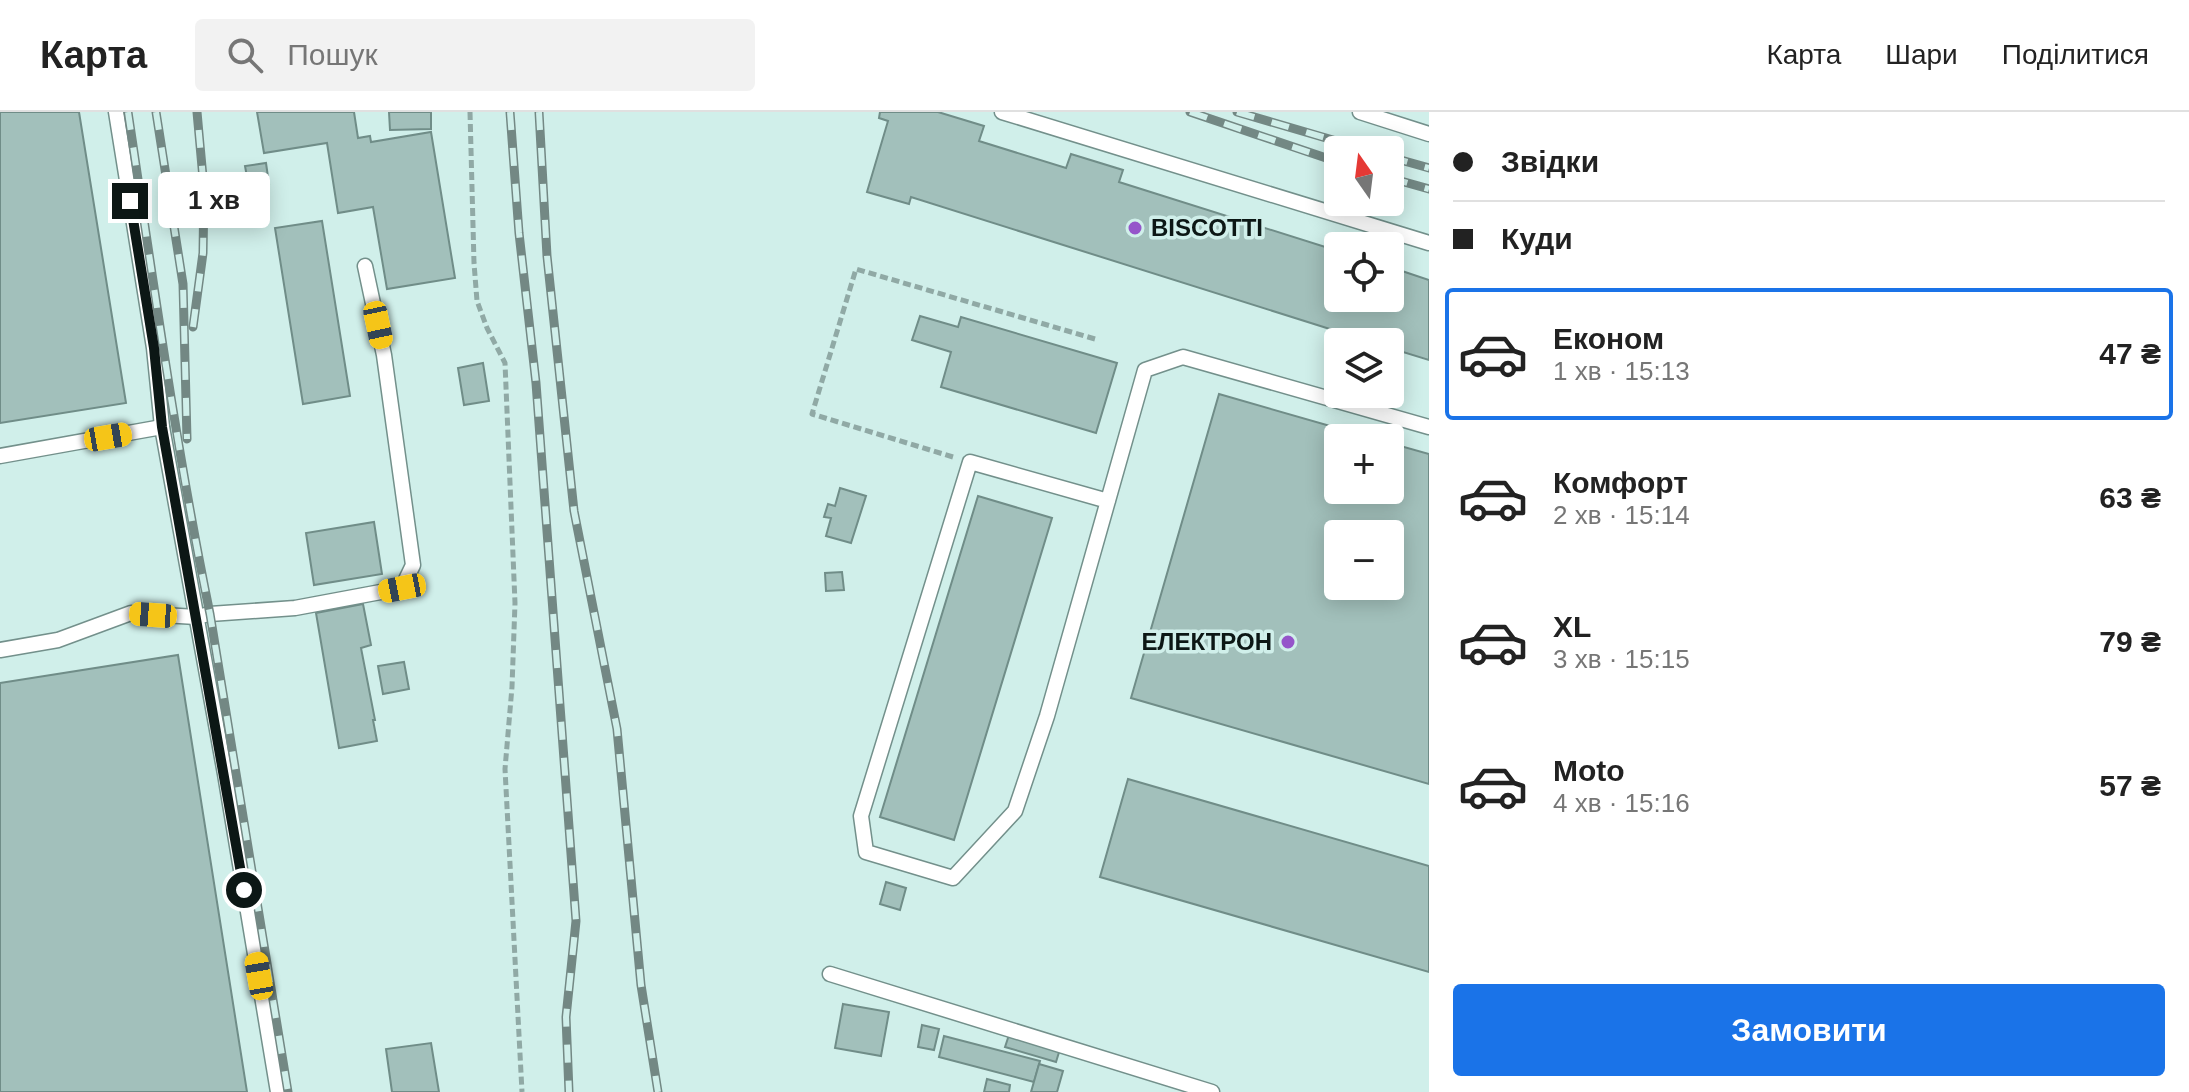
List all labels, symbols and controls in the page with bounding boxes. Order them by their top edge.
search box [195,19,755,91]
icon: search [223,33,267,77]
text: Карта [40,34,147,76]
text: Пошук [287,38,378,71]
text: Карта [1766,39,1841,70]
text: Шари [1885,39,1958,70]
text: Поділитися [2002,39,2149,70]
north arrow [1324,136,1404,216]
map controls [1324,136,1404,600]
text: Звідки [1501,145,1599,178]
callout: 1 хв [158,173,270,229]
route end [112,183,148,219]
text: 1 хв [188,185,240,215]
place label: BISCOTTI [1151,214,1263,241]
marker: BISCOTTI [1126,219,1144,237]
text: Куди [1501,222,1573,255]
button: locate [1324,232,1404,312]
car [361,299,395,351]
icon: car [1457,318,1529,390]
text: Економ [1553,322,1664,355]
button: layers [1324,328,1404,408]
text: 47 ₴ [2099,337,2161,370]
text: 1 хв · 15:13 [1553,356,1690,386]
car [82,421,134,453]
button: + [1324,424,1404,504]
icon: car [1457,462,1529,534]
text: Комфорт [1553,466,1688,499]
text: 63 ₴ [2099,481,2161,514]
text: 2 хв · 15:14 [1553,500,1690,530]
button: − [1324,520,1404,600]
car [376,572,428,604]
car [128,601,178,629]
icon: car [1457,606,1529,678]
text: XL [1553,610,1591,643]
text: 79 ₴ [2099,625,2161,658]
place label: ЕЛЕКТРОН [1142,628,1272,655]
marker: ЕЛЕКТРОН [1279,633,1297,651]
text: 3 хв · 15:15 [1553,644,1690,674]
icon: car [1457,750,1529,822]
text: Moto [1553,754,1625,787]
text: 57 ₴ [2099,769,2161,802]
text: 4 хв · 15:16 [1553,788,1690,818]
route start [226,872,262,908]
car [243,950,275,1002]
button: Замовити [1453,984,2165,1076]

